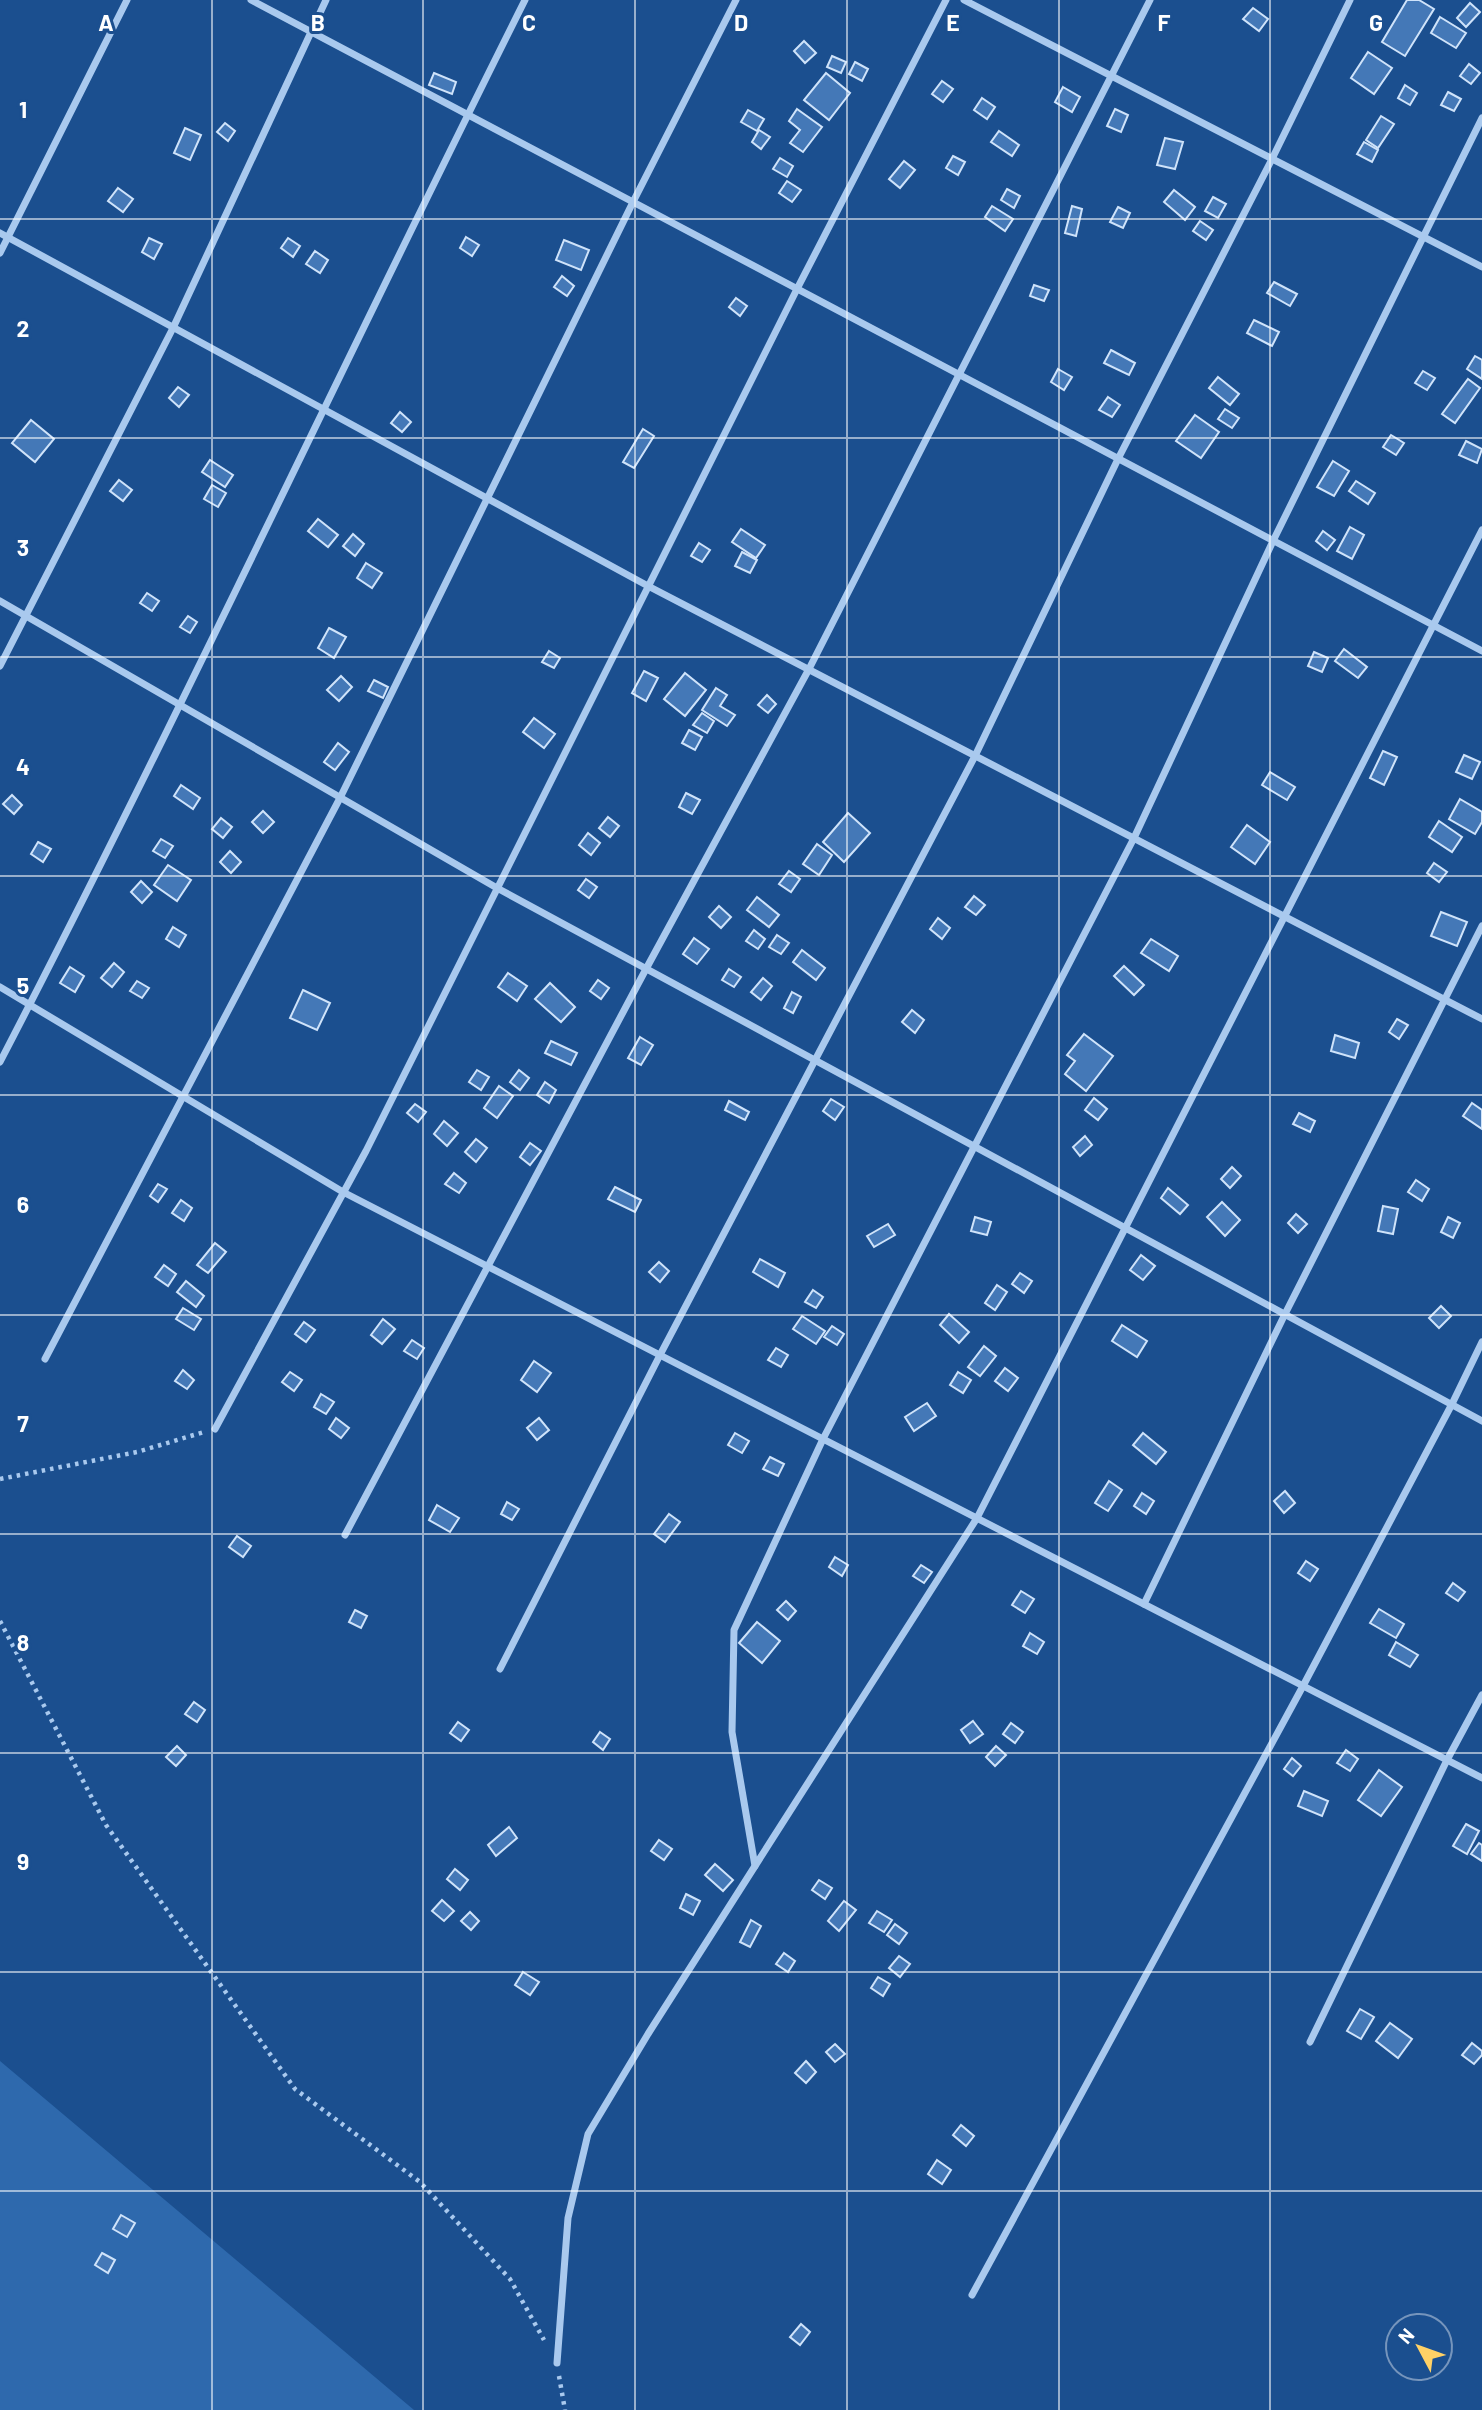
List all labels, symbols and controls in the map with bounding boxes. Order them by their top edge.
text: A [98,8,114,36]
text: B [311,8,325,36]
text: C [522,8,536,36]
text: D [734,8,748,36]
text: E [946,8,960,36]
text: F [1158,8,1171,36]
text: G [1369,8,1383,36]
text: 1 [19,95,27,123]
text: 2 [17,314,29,342]
text: 3 [17,533,29,561]
text: 4 [16,752,30,780]
text: 5 [17,971,29,999]
text: 6 [17,1190,29,1218]
text: 7 [17,1409,29,1437]
text: 8 [17,1628,29,1656]
text: 9 [17,1847,29,1875]
north arrow [1384,2312,1454,2382]
text: N [1393,2323,1419,2348]

